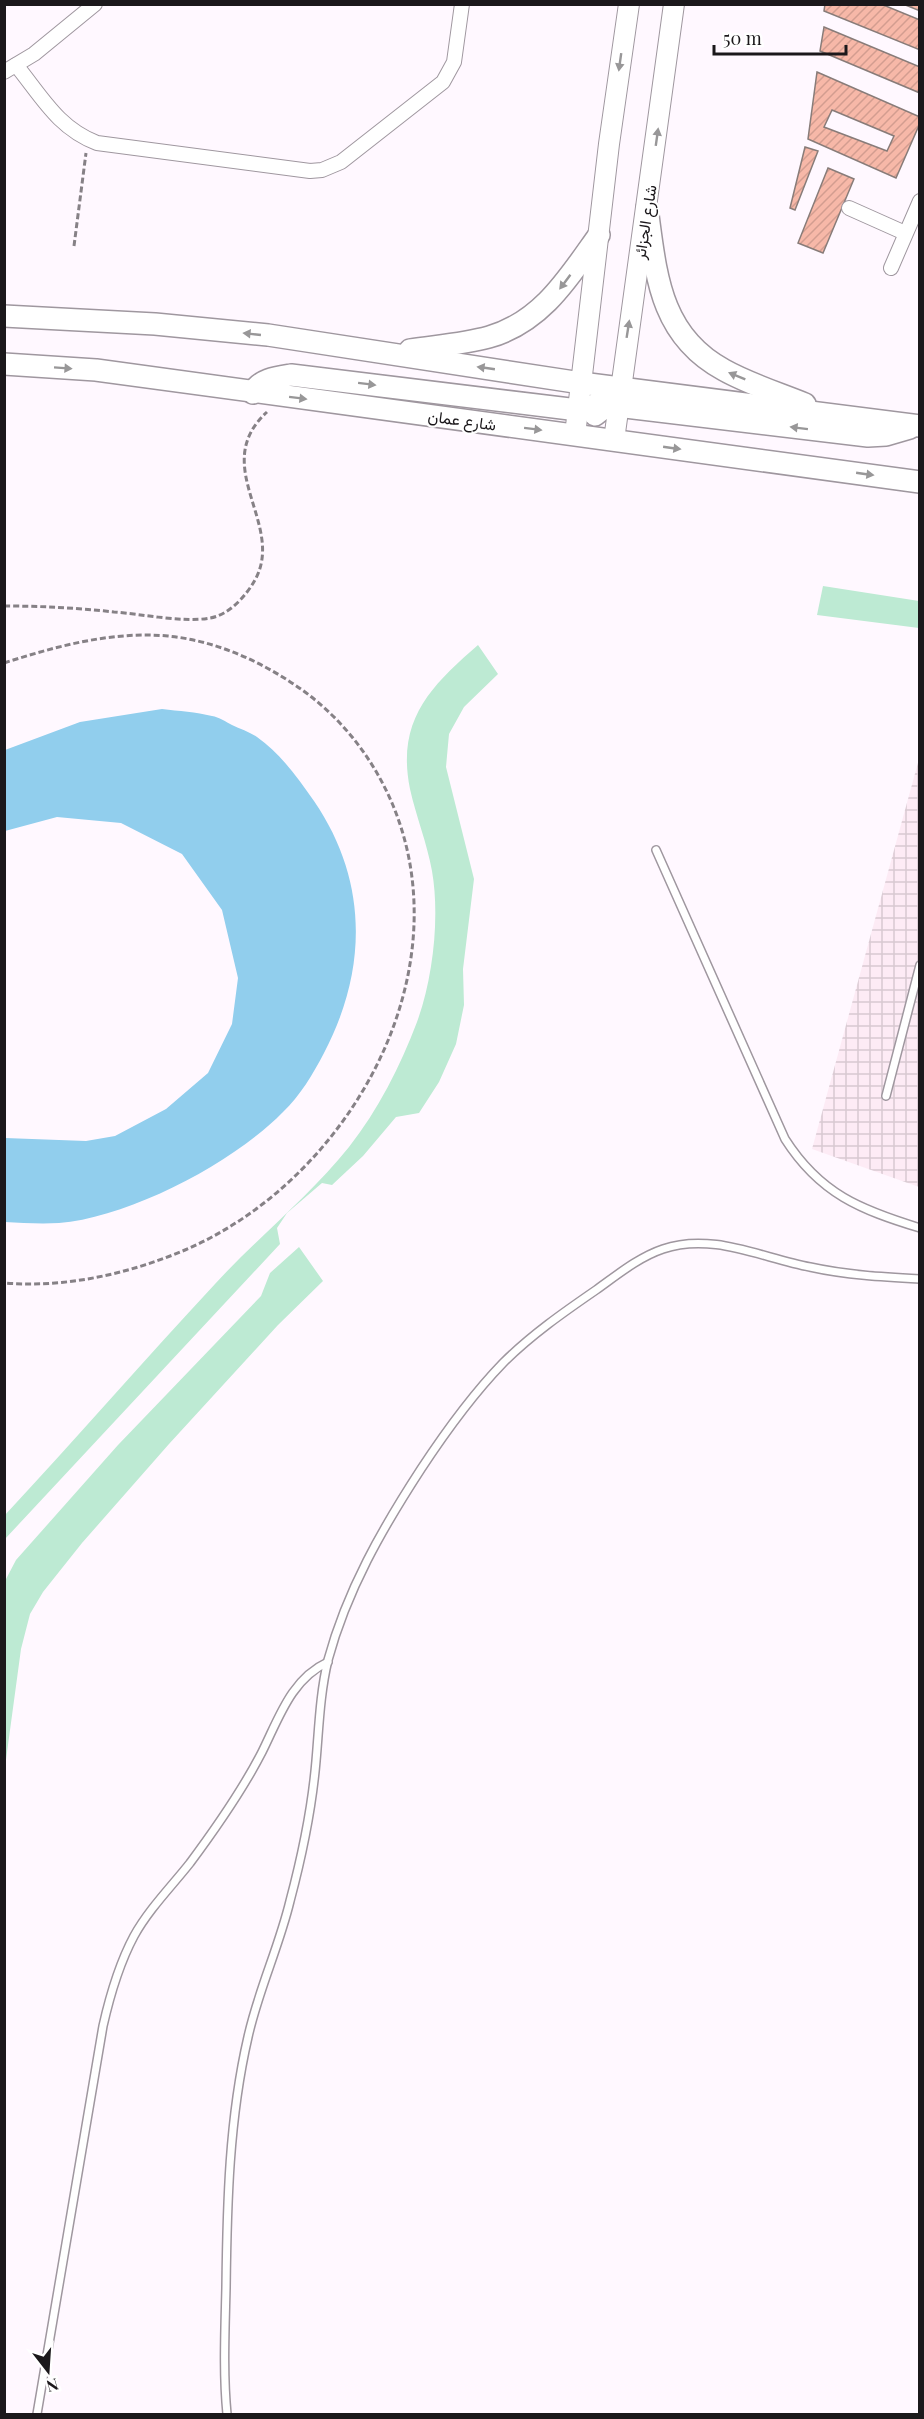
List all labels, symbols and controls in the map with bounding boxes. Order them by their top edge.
scale bar [714,18,846,56]
text: 50 m [723,26,762,50]
one-way arrow [616,53,625,72]
one-way arrow [652,127,661,146]
street label: شارع الجزائر [628,183,663,262]
one-way arrow [559,274,571,290]
one-way arrow [624,320,633,339]
one-way arrow [242,329,261,339]
one-way arrow [477,363,496,372]
one-way arrow [53,364,72,373]
one-way arrow [728,371,746,381]
one-way arrow [358,380,377,389]
one-way arrow [289,393,308,402]
street label: شارع عمان [426,404,498,437]
one-way arrow [790,423,809,433]
one-way arrow [523,425,542,434]
one-way arrow [662,443,681,452]
one-way arrow [856,470,875,479]
north arrow [18,2341,78,2401]
text: N [44,2374,61,2398]

